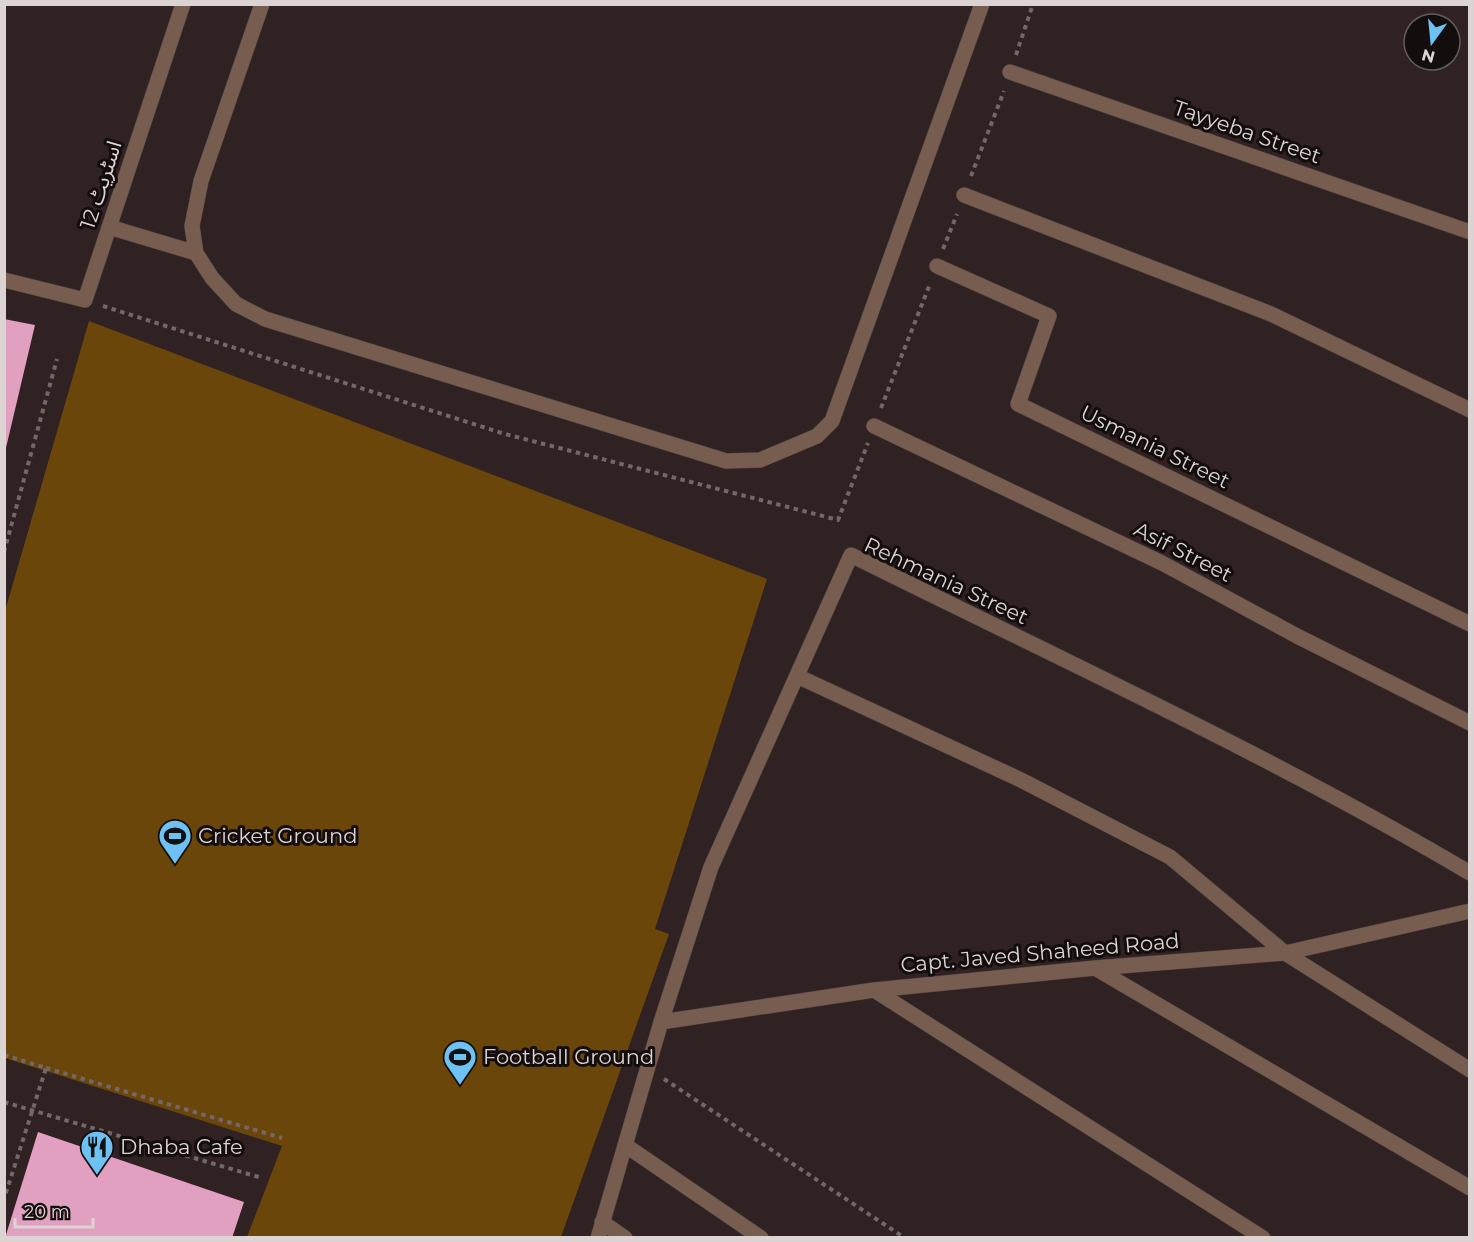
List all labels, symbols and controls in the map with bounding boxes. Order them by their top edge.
north arrow [1402,12,1462,72]
text: N [1420,45,1437,67]
street label: Tayyeba Street [1170,95,1324,168]
street label: اسٹریٹ 12 [75,138,127,232]
street label: Usmania Street [1077,400,1234,493]
street label: Asif Street [1130,516,1237,587]
street label: Rehmania Street [860,532,1032,629]
sports icon: Cricket Ground [157,818,193,865]
place label: Cricket Ground [198,823,357,848]
street label: Capt. Javed Shaheed Road [899,928,1180,977]
sports icon: Football Ground [442,1039,478,1086]
place label: Football Ground [483,1044,654,1069]
restaurant icon: Dhaba Cafe [79,1129,115,1176]
place label: Dhaba Cafe [120,1134,243,1159]
scale bar [15,1191,93,1229]
text: 20 m [24,1201,70,1223]

